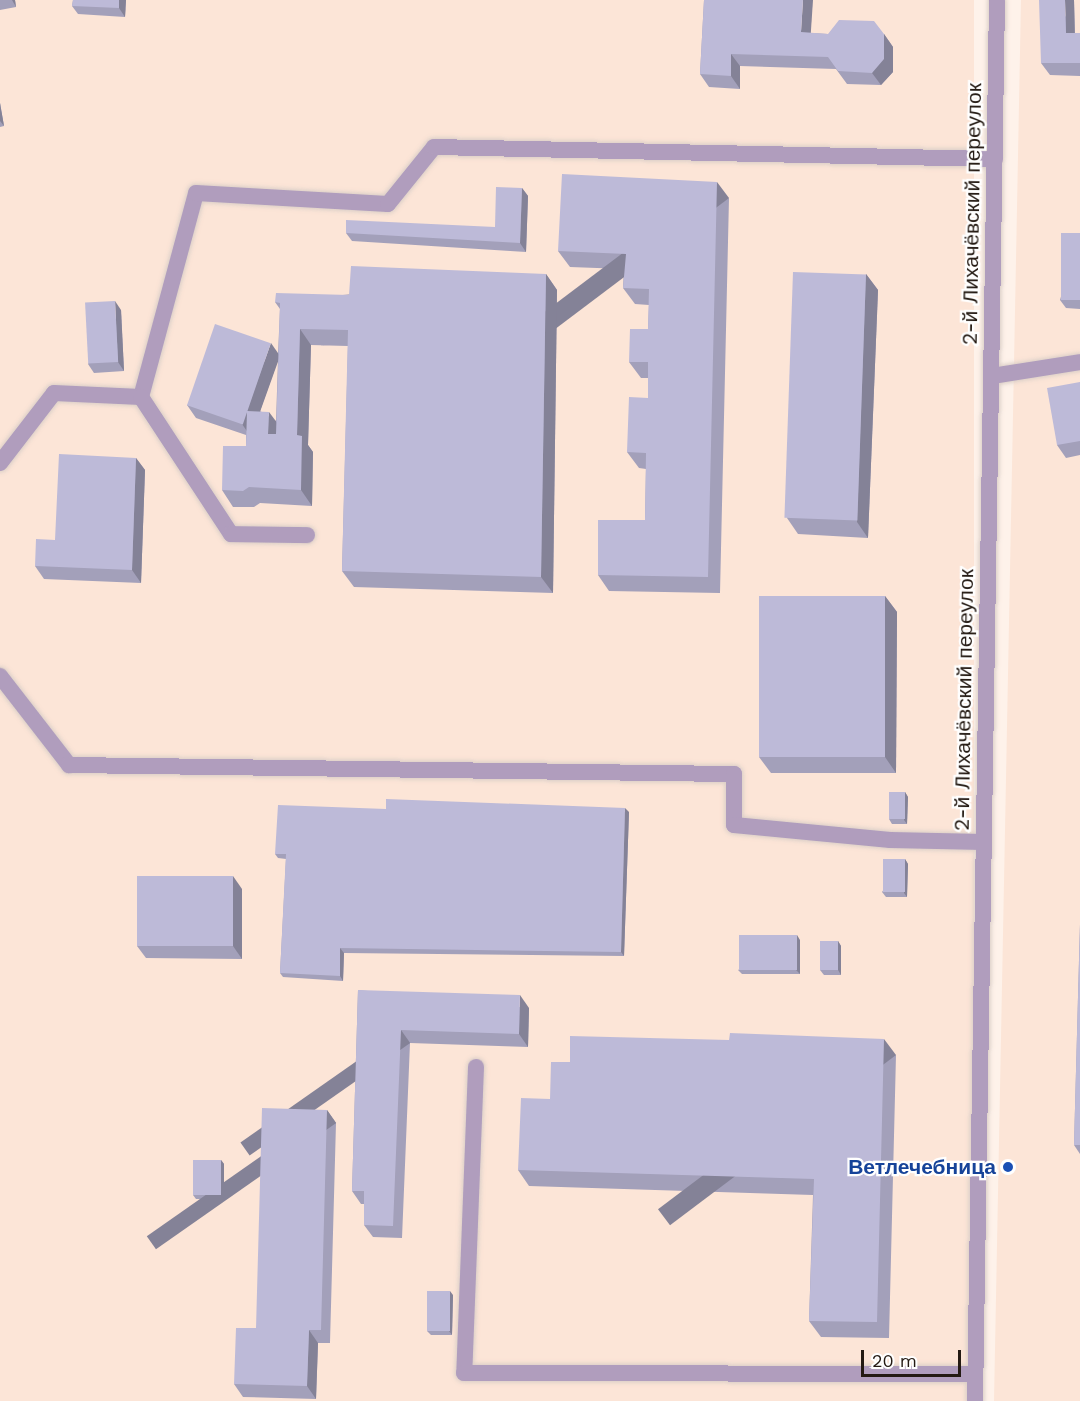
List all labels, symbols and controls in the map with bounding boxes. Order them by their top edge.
street label: 2-й Лихачёвский переулок [957,83,987,345]
street label: 2-й Лихачёвский переулок [949,569,979,831]
place label: Ветлечебница [848,1154,996,1180]
marker: Ветлечебница [1001,1160,1015,1174]
scale bar [864,1338,964,1376]
text: 20 m [872,1350,917,1371]

